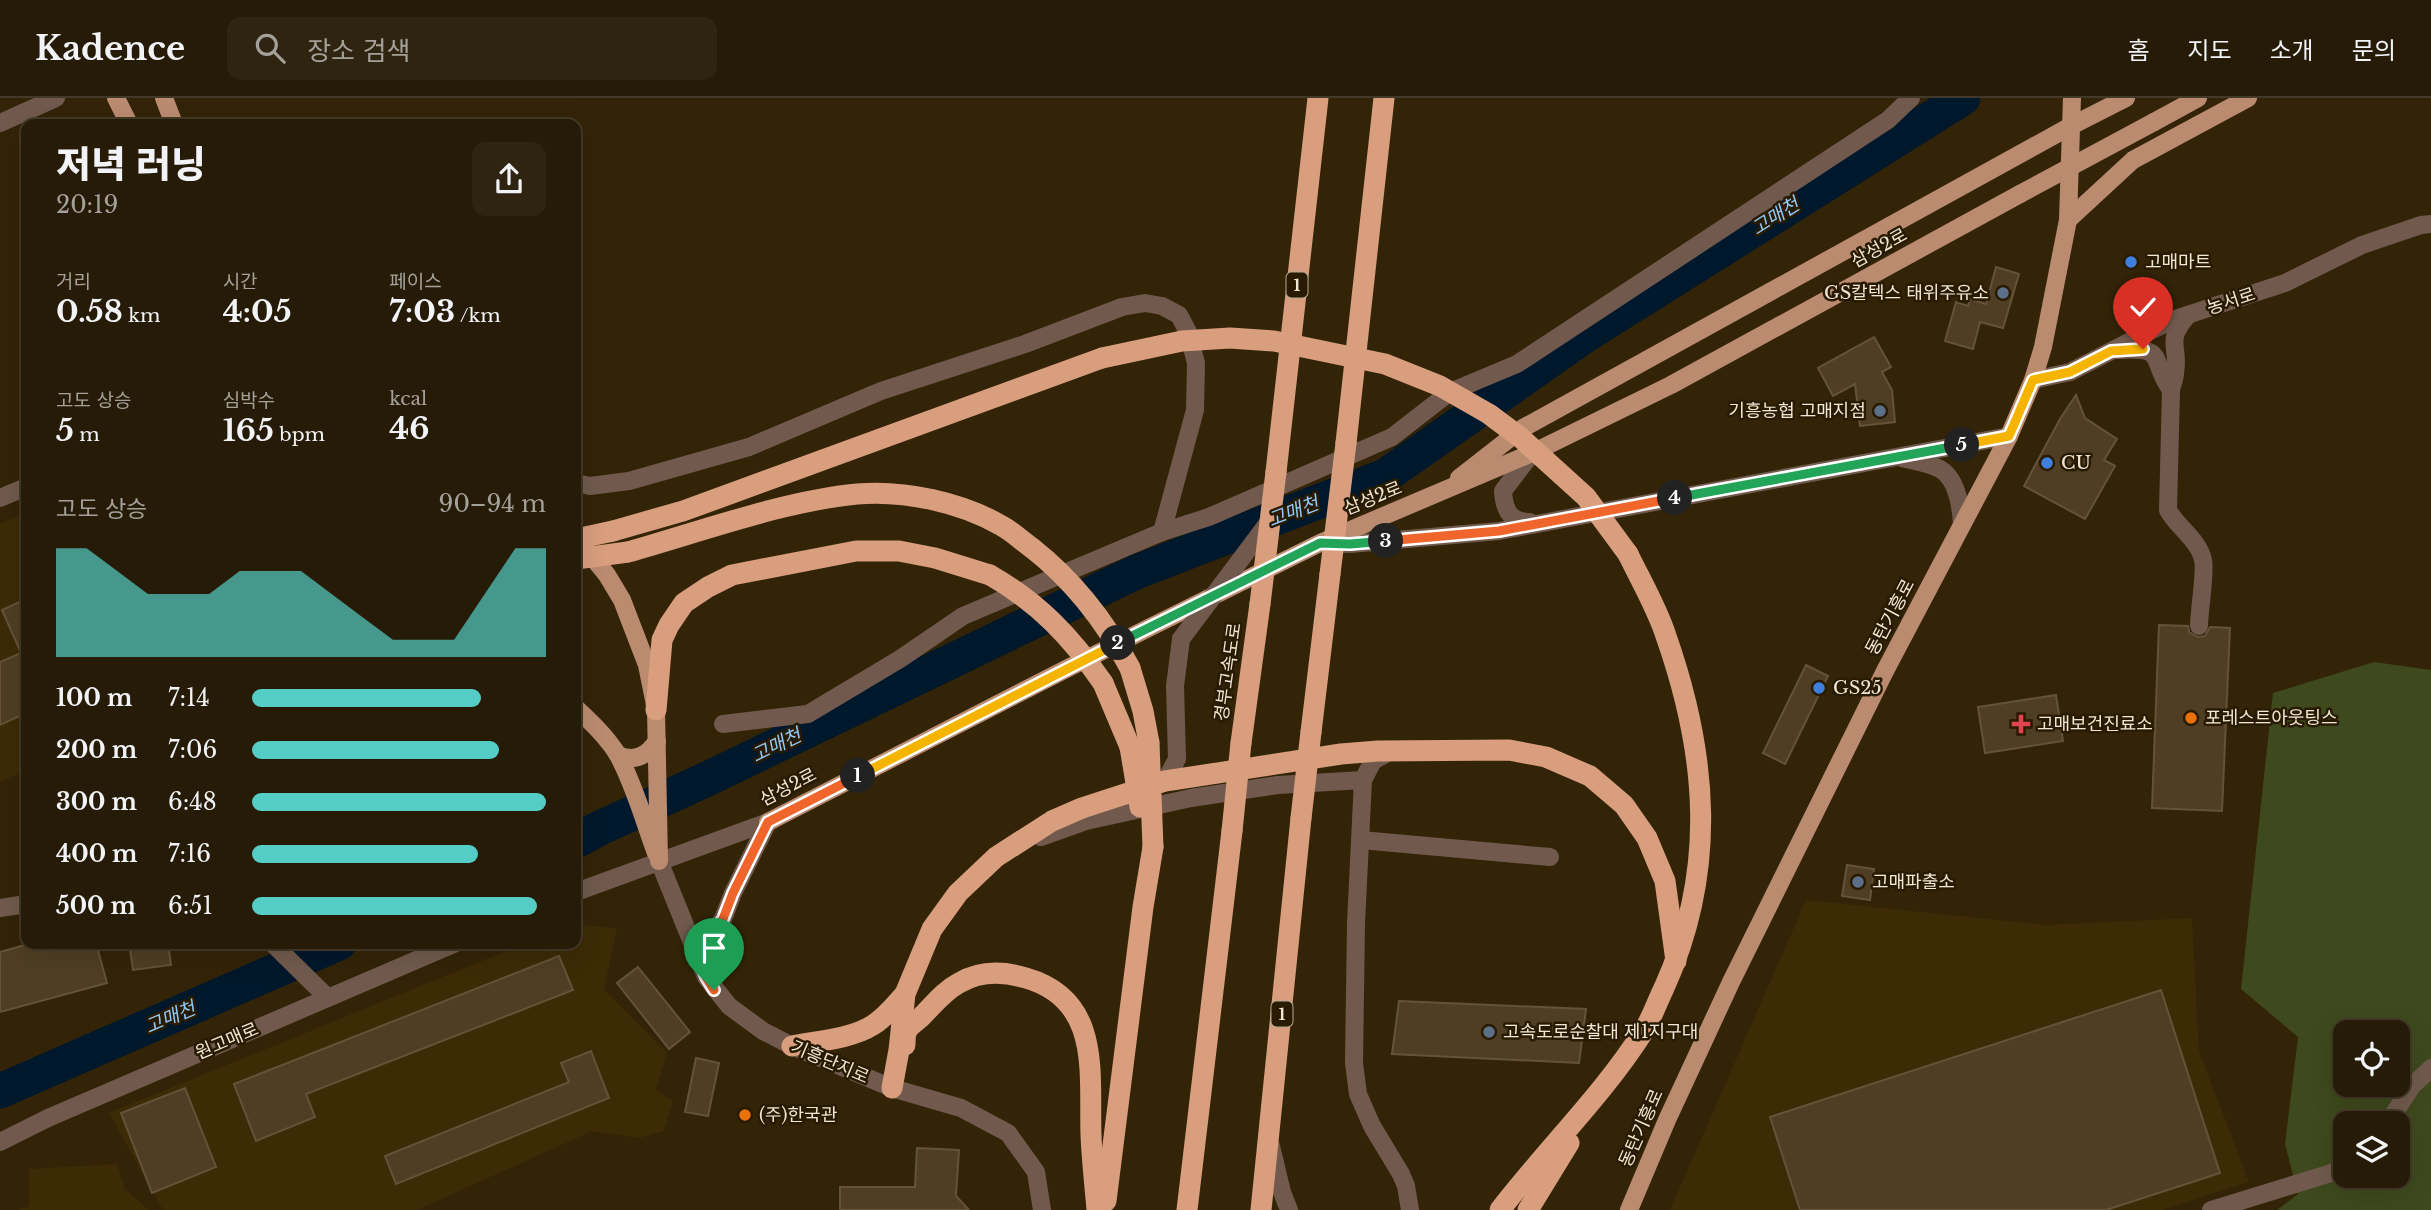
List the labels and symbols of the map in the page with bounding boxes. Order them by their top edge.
water label: 고매천 [1747,192,1805,240]
street label: 삼성2로 [1847,224,1911,272]
place label: 고매마트 [2145,251,2211,273]
marker: 고매마트 [2123,254,2139,270]
road number: 1 [1286,272,1308,298]
pin [2113,277,2173,349]
place label: GS칼텍스 태위주유소 [1824,282,1989,304]
street label: 농서로 [2204,283,2258,319]
marker: GS칼텍스 태위주유소 [1995,285,2011,301]
place label: 기흥농협 고매지점 [1728,400,1866,422]
marker: 기흥농협 고매지점 [1872,403,1888,419]
pin: 5 [1944,428,1980,462]
place label: CU [2061,452,2091,474]
marker: CU [2039,455,2055,471]
street label: 삼성2로 [1341,476,1405,520]
pin: 4 [1658,480,1692,516]
water label: 고매천 [1265,491,1323,532]
pin: 3 [1368,524,1404,558]
street label: 동탄기흥로 [1861,575,1919,659]
street label: 경부고속도로 [1210,621,1246,723]
pin: 2 [1100,626,1136,660]
place label: GS25 [1833,677,1882,699]
marker: GS25 [1811,680,1827,696]
place label: 포레스트아웃팅스 [2205,707,2337,729]
marker: 포레스트아웃팅스 [2183,710,2199,726]
place label: 고매보건진료소 [2037,713,2153,735]
marker: 고매보건진료소 [2011,714,2031,734]
water label: 고매천 [748,723,806,767]
pin: 1 [840,758,876,794]
street label: 삼성2로 [756,763,820,811]
place label: 고매파출소 [1872,871,1955,893]
marker: 고매파출소 [1850,874,1866,890]
pin [684,918,744,990]
water label: 고매천 [142,996,200,1038]
road number: 1 [1272,1002,1292,1026]
street label: 원고매로 [192,1018,262,1064]
place label: 고속도로순찰대 제1지구대 [1503,1021,1698,1043]
marker: 고속도로순찰대 제1지구대 [1481,1024,1497,1040]
street label: 기흥단지로 [788,1036,872,1088]
street label: 동탄기흥로 [1614,1086,1668,1170]
place label: (주)한국관 [759,1104,838,1126]
marker: (주)한국관 [737,1107,753,1123]

